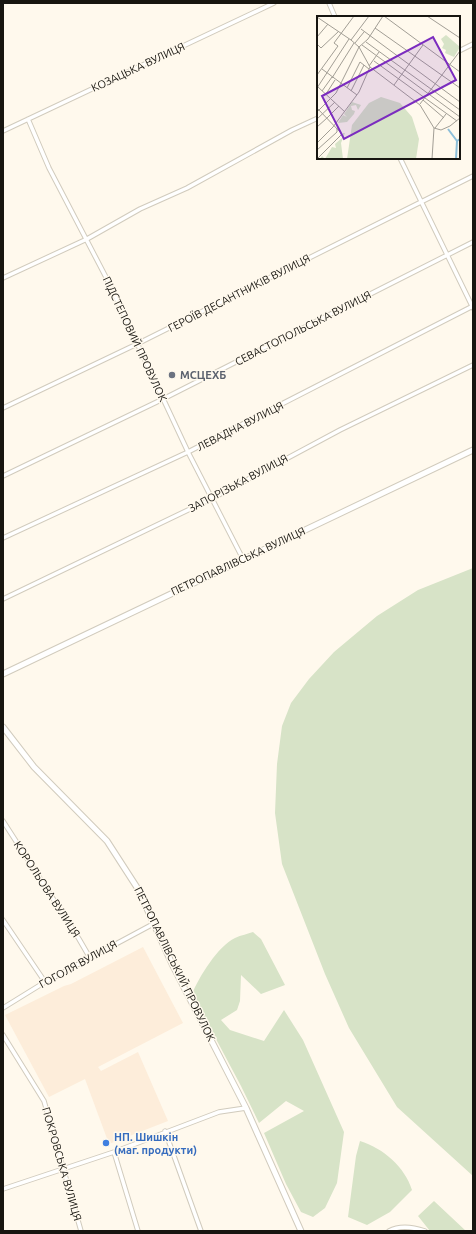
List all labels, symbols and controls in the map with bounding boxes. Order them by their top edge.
inset map [317,16,460,159]
street label: КОЗАЦЬКА ВУЛИЦЯ [89,40,187,94]
street label: ГЕРОЇВ ДЕСАНТНИКІВ ВУЛИЦЯ [166,252,312,334]
street label: ПІДСТЕПОВИЙ ПРОВУЛОК [101,275,169,404]
street label: СЕВАСТОПОЛЬСЬКА ВУЛИЦЯ [233,288,373,368]
place label: МСЦЕХБ [180,369,226,381]
marker: МСЦЕХБ [167,370,177,380]
street label: ЛЕВАДНА ВУЛИЦЯ [195,399,285,453]
street label: ЗАПОРІЗЬКА ВУЛИЦЯ [186,452,290,514]
street label: ПЕТРОПАВЛІВСЬКА ВУЛИЦЯ [169,525,307,597]
street label: КОРОЛЬОВА ВУЛИЦЯ [11,839,83,939]
street label: ПЕТРОПАВЛІВСЬКИЙ ПРОВУЛОК [132,885,218,1044]
street label: ГОГОЛЯ ВУЛИЦЯ [37,938,119,990]
street label: ПОКРОВСЬКА ВУЛИЦЯ [40,1106,84,1222]
place label: НП. Шишкін (маг. продукти) [114,1131,197,1157]
marker: НП. Шишкін (маг. продукти) [101,1138,111,1148]

